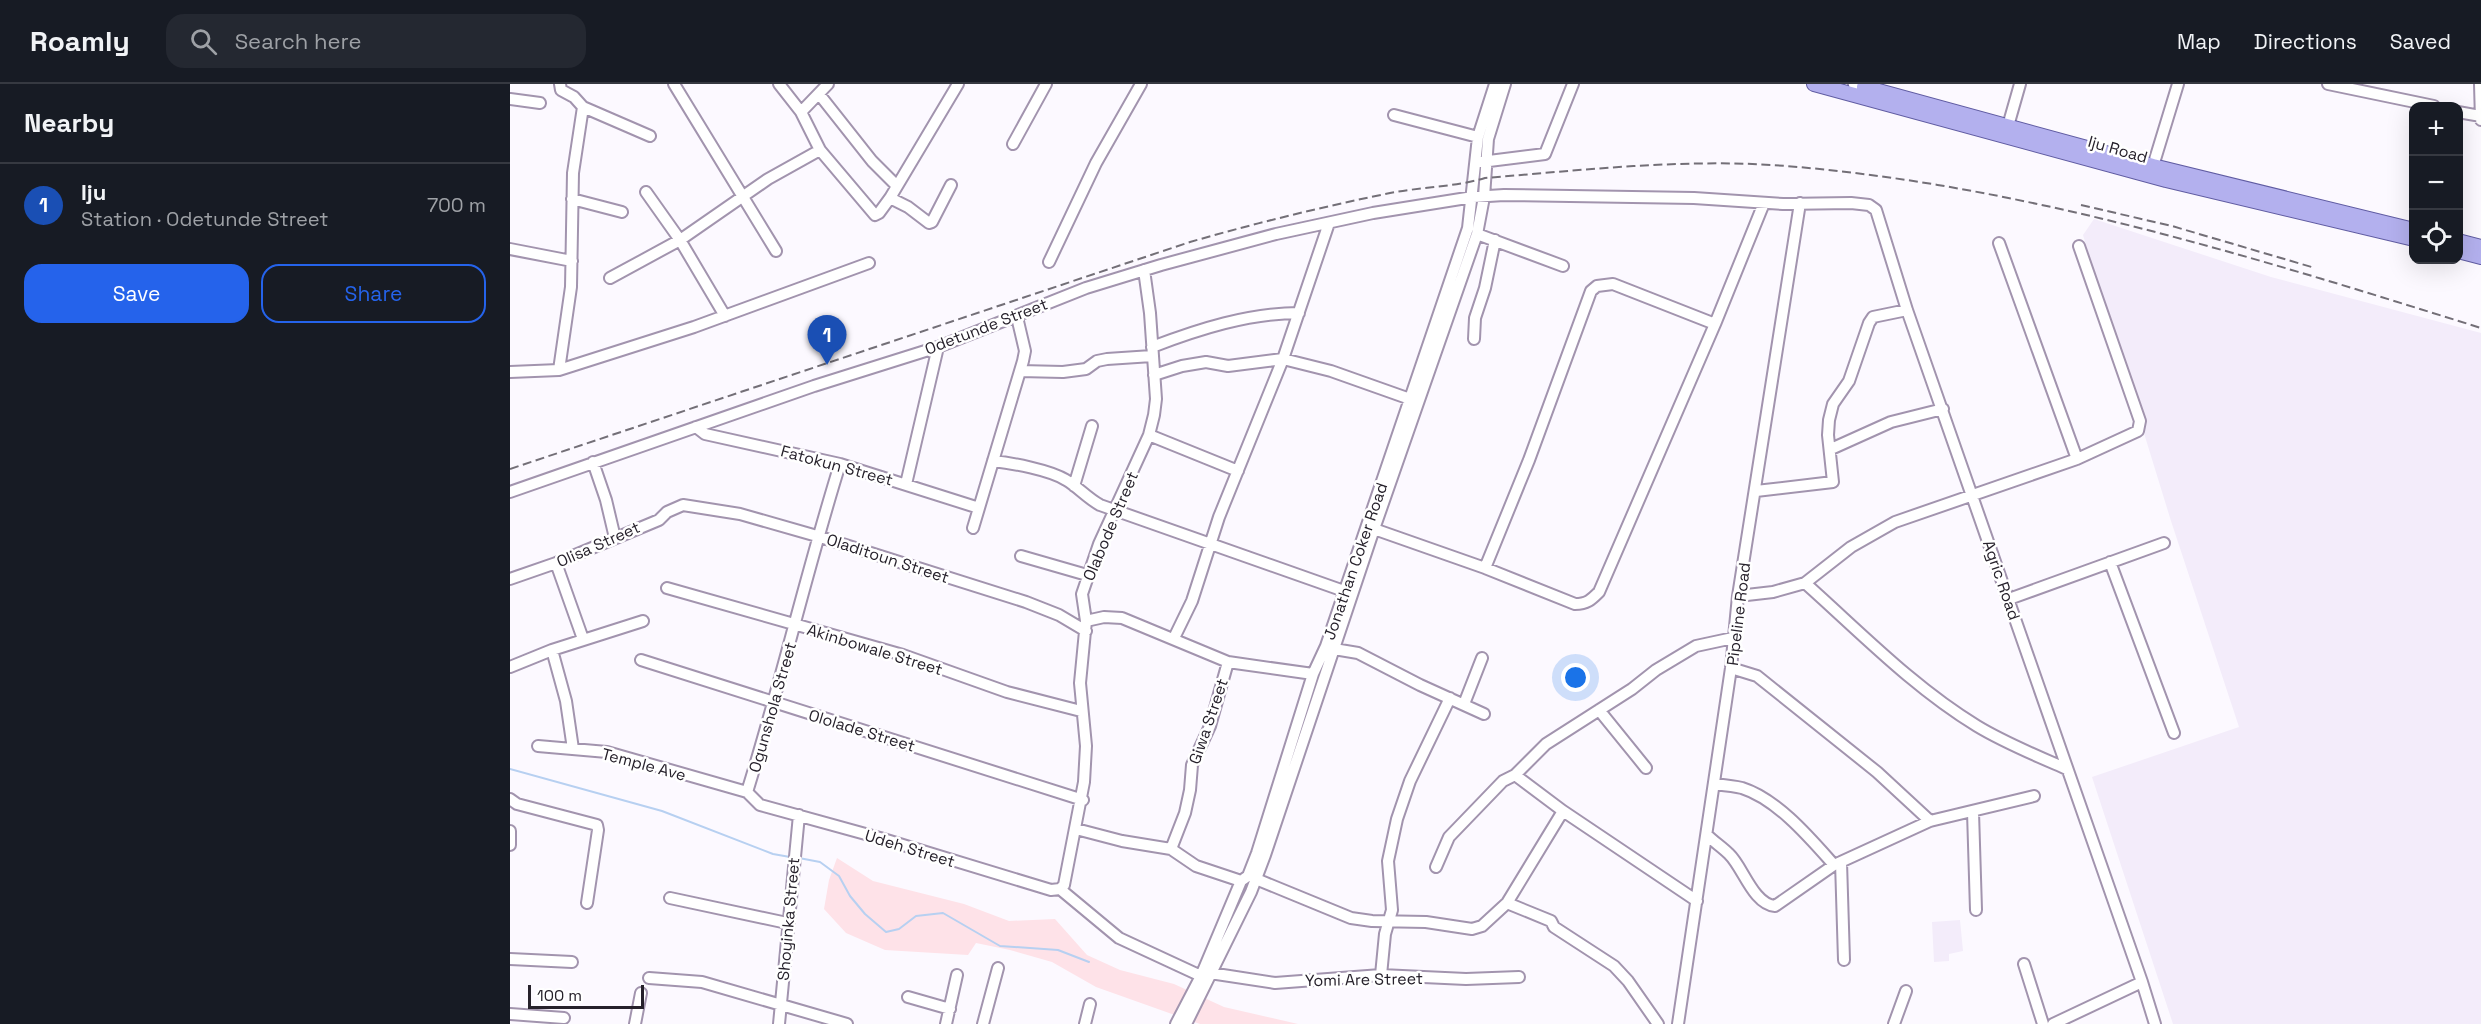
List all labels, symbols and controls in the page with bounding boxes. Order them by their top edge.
search box [166,14,586,68]
text: Roamly [30,23,130,59]
icon: search [187,25,220,58]
text: Search here [235,27,361,55]
text: Map [2177,28,2221,55]
text: Directions [2254,28,2357,55]
text: Saved [2390,28,2451,55]
map controls [2409,102,2463,264]
button: + [2409,102,2463,156]
text: Nearby [24,106,114,140]
street label: Iju Road [2086,131,2150,168]
button: − [2409,156,2463,210]
text: Iju [81,178,106,206]
text: 1 [39,192,48,218]
text: 700 m [427,192,486,218]
text: Station · Odetunde Street [81,206,328,232]
button: locate [2409,210,2463,264]
button: Save [24,264,249,323]
button: Share [261,264,486,323]
street label: Odetunde Street [922,293,1051,360]
pin: 1 [808,316,846,365]
street label: Fatokun Street [778,440,895,491]
street label: Olabode Street [1078,468,1143,584]
street label: Jonathan Coker Road [1319,480,1392,643]
street label: Olisa Street [553,517,643,572]
street label: Oladitoun Street [824,529,952,588]
street label: Agric Road [1978,537,2025,623]
street label: Pipeline Road [1722,561,1755,667]
street label: Akinbowale Street [804,619,945,680]
street label: Ogunshola Street [744,639,801,775]
your location [1561,663,1590,692]
street label: Giwa Street [1184,675,1233,767]
street label: Ololade Street [806,704,918,757]
street label: Temple Ave [600,743,688,786]
street label: Udeh Street [862,825,958,872]
street label: Shoyinka Street [773,857,804,982]
street label: Yomi Are Street [1305,968,1423,991]
scale bar [528,982,644,1010]
text: 100 m [537,985,582,1006]

